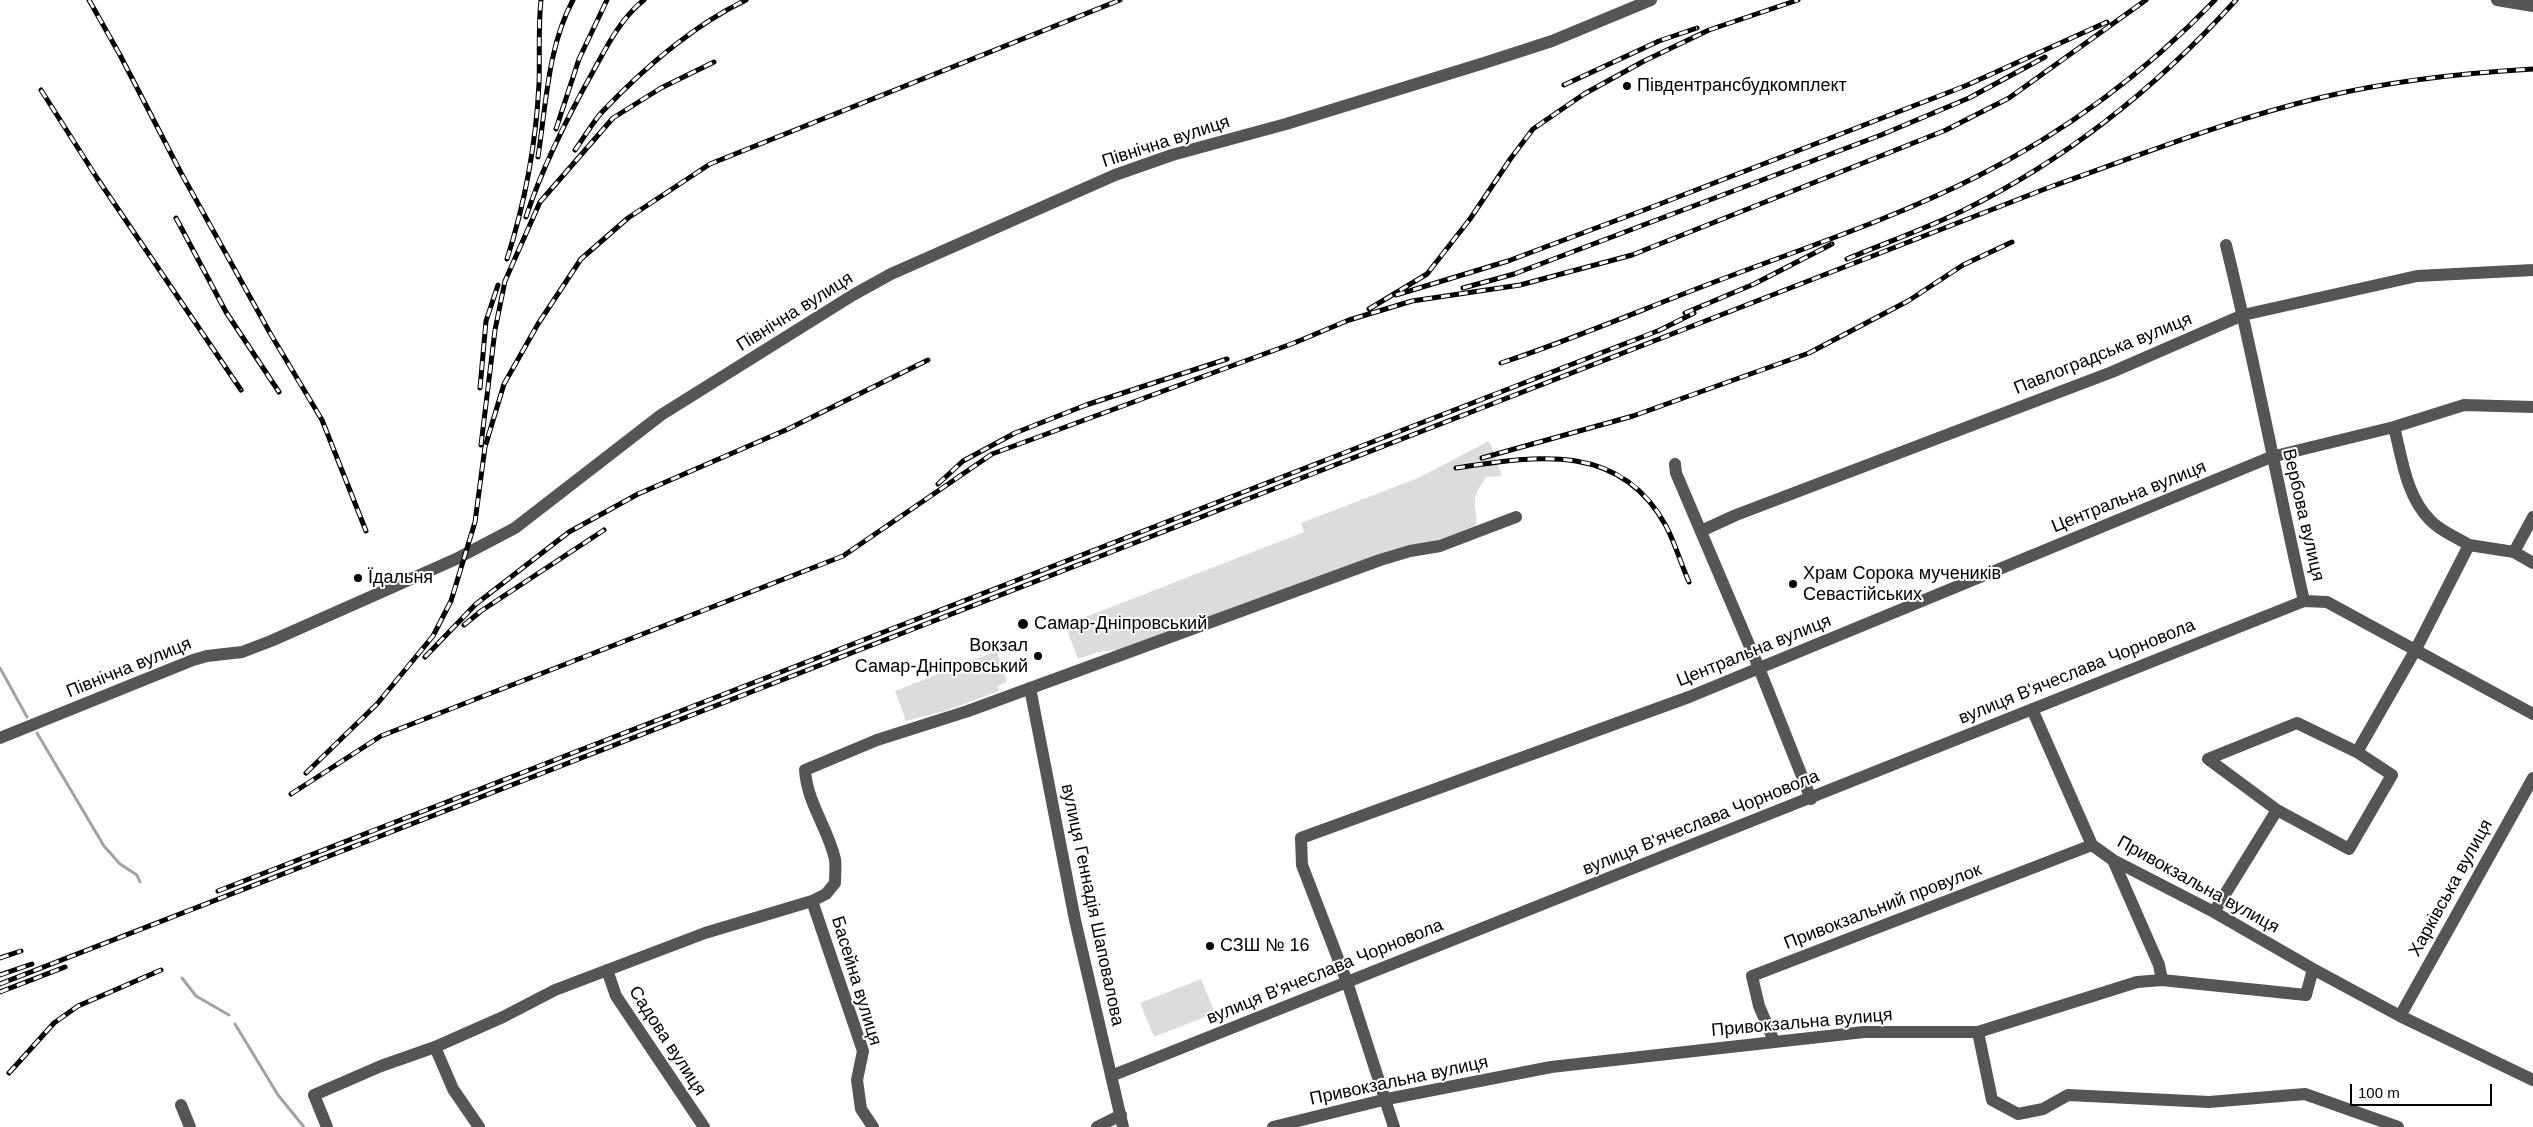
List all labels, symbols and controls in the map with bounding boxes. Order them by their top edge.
place label: Південтрансбудкомплект [1637,75,1847,97]
marker: Південтрансбудкомплект [1621,80,1633,92]
street label: Північна вулиця [1099,111,1233,173]
street label: Північна вулиця [733,268,857,356]
street label: Павлоградська вулиця [2011,308,2195,400]
street label: Вербова вулиця [2277,447,2329,583]
street label: Центральна вулиця [2049,456,2209,538]
place label: Храм Сорока мучеників Севастійських [1803,563,2001,606]
place label: Їдальня [368,567,433,589]
marker: Їдальня [352,572,364,584]
marker: Храм Сорока мучеників Севастійських [1787,578,1799,590]
street label: Центральна вулиця [1674,610,1834,692]
place label: Самар-Дніпровський [1034,613,1207,635]
street label: вулиця В'ячеслава Чорновола [1956,615,2198,729]
marker: Самар-Дніпровський [1016,617,1030,631]
street label: Північна вулиця [63,633,195,703]
place label: Вокзал Самар-Дніпровський [855,635,1028,678]
marker: Вокзал Самар-Дніпровський [1032,650,1044,662]
street label: вулиця В'ячеслава Чорновола [1580,766,1822,880]
street label: вулиця Геннадія Шаповалова [1056,782,1128,1028]
street label: Харківська вулиця [2404,816,2498,960]
street label: Привокзальна вулиця [2113,831,2283,939]
street label: Привокзальний провулок [1781,859,1985,955]
street label: Басейна вулиця [826,914,886,1048]
street label: вулиця В'ячеслава Чорновола [1204,915,1446,1029]
place label: СЗШ № 16 [1220,935,1309,957]
marker: СЗШ № 16 [1204,940,1216,952]
street label: Садова вулиця [623,982,711,1100]
street label: Привокзальна вулиця [1710,1004,1894,1042]
street label: Привокзальна вулиця [1308,1052,1490,1110]
scale bar [2353,1074,2496,1106]
text: 100 m [2358,1084,2400,1101]

